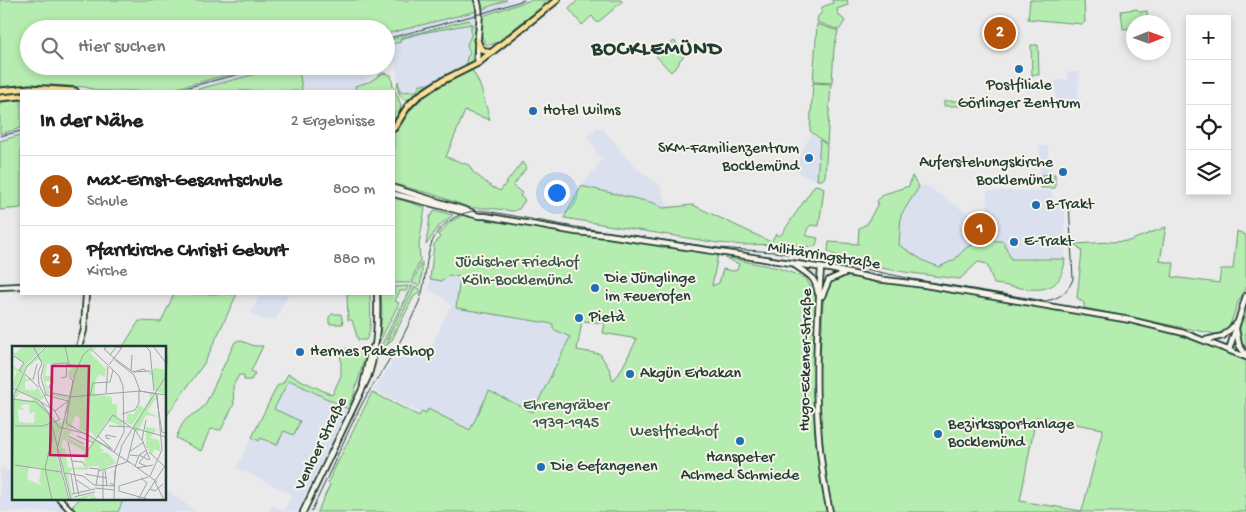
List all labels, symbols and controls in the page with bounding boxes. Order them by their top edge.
pin: 2 [984,14,1016,52]
north arrow [1126,15,1171,60]
map controls [1186,15,1231,195]
button: + [1186,15,1231,60]
search box [20,20,395,75]
icon: search [38,34,66,62]
text: Hier suchen [78,36,165,59]
district label: BOCKLEMÜND [590,38,723,63]
button: − [1186,60,1231,105]
marker: Postfiliale Görlinger Zentrum [1013,63,1025,75]
place label: Postfiliale Görlinger Zentrum [958,77,1081,114]
place label: Hotel Wilms [543,102,621,121]
marker: Hotel Wilms [527,105,539,117]
button: locate [1186,105,1231,150]
text: In der Nähe [40,110,143,135]
text: 2 Ergebnisse [291,113,375,132]
place label: SKM-Familienzentrum Bocklemünd [658,140,801,177]
button: layers [1186,150,1231,195]
marker: SKM-Familienzentrum Bocklemünd [803,152,815,164]
place label: Auferstehungskirche Bocklemünd [919,154,1055,191]
marker: Auferstehungskirche Bocklemünd [1057,166,1069,178]
text: Max-Ernst-Gesamtschule [87,170,282,193]
your location [544,180,570,206]
text: 1 [53,181,59,200]
text: 800 m [333,181,375,200]
text: Schule [87,193,128,212]
place label: B-Trakt [1045,196,1095,215]
marker: B-Trakt [1030,199,1042,211]
pin: 1 [964,210,996,248]
place label: E-Trakt [1024,233,1075,252]
marker: E-Trakt [1008,236,1020,248]
street label: Militärringstraße [766,239,882,275]
text: Pfarrkirche Christi Geburt [87,240,288,263]
text: 2 [52,251,60,270]
text: 880 m [333,251,375,270]
park label: Jüdischer Friedhof Köln-Bocklemünd [455,254,580,291]
text: Kirche [87,263,127,282]
place label: Die Jünglinge im Feuerofen [604,270,696,307]
marker: Die Jünglinge im Feuerofen [589,282,601,294]
street label: Hugo-Eckener-Straße [796,288,818,432]
place label: Pietà [588,309,626,328]
marker: Pietà [573,312,585,324]
place label: Hermes PaketShop [310,343,434,362]
inset map [12,346,166,500]
marker: Hermes PaketShop [294,346,306,358]
place label: Akgün Erbakan [640,365,742,384]
marker: Akgün Erbakan [624,368,636,380]
street label: Venloer Straße [291,394,353,494]
park label: Ehrengräber 1939-1945 [523,397,610,434]
place label: Bezirkssportanlage Bocklemünd [947,416,1075,453]
park label: Westfriedhof [630,423,719,442]
marker: Bezirkssportanlage Bocklemünd [932,428,944,440]
marker: Hanspeter Achmed Schmiede [734,435,746,447]
place label: Hanspeter Achmed Schmiede [681,449,800,486]
place label: Die Gefangenen [550,458,658,477]
marker: Die Gefangenen [535,461,547,473]

